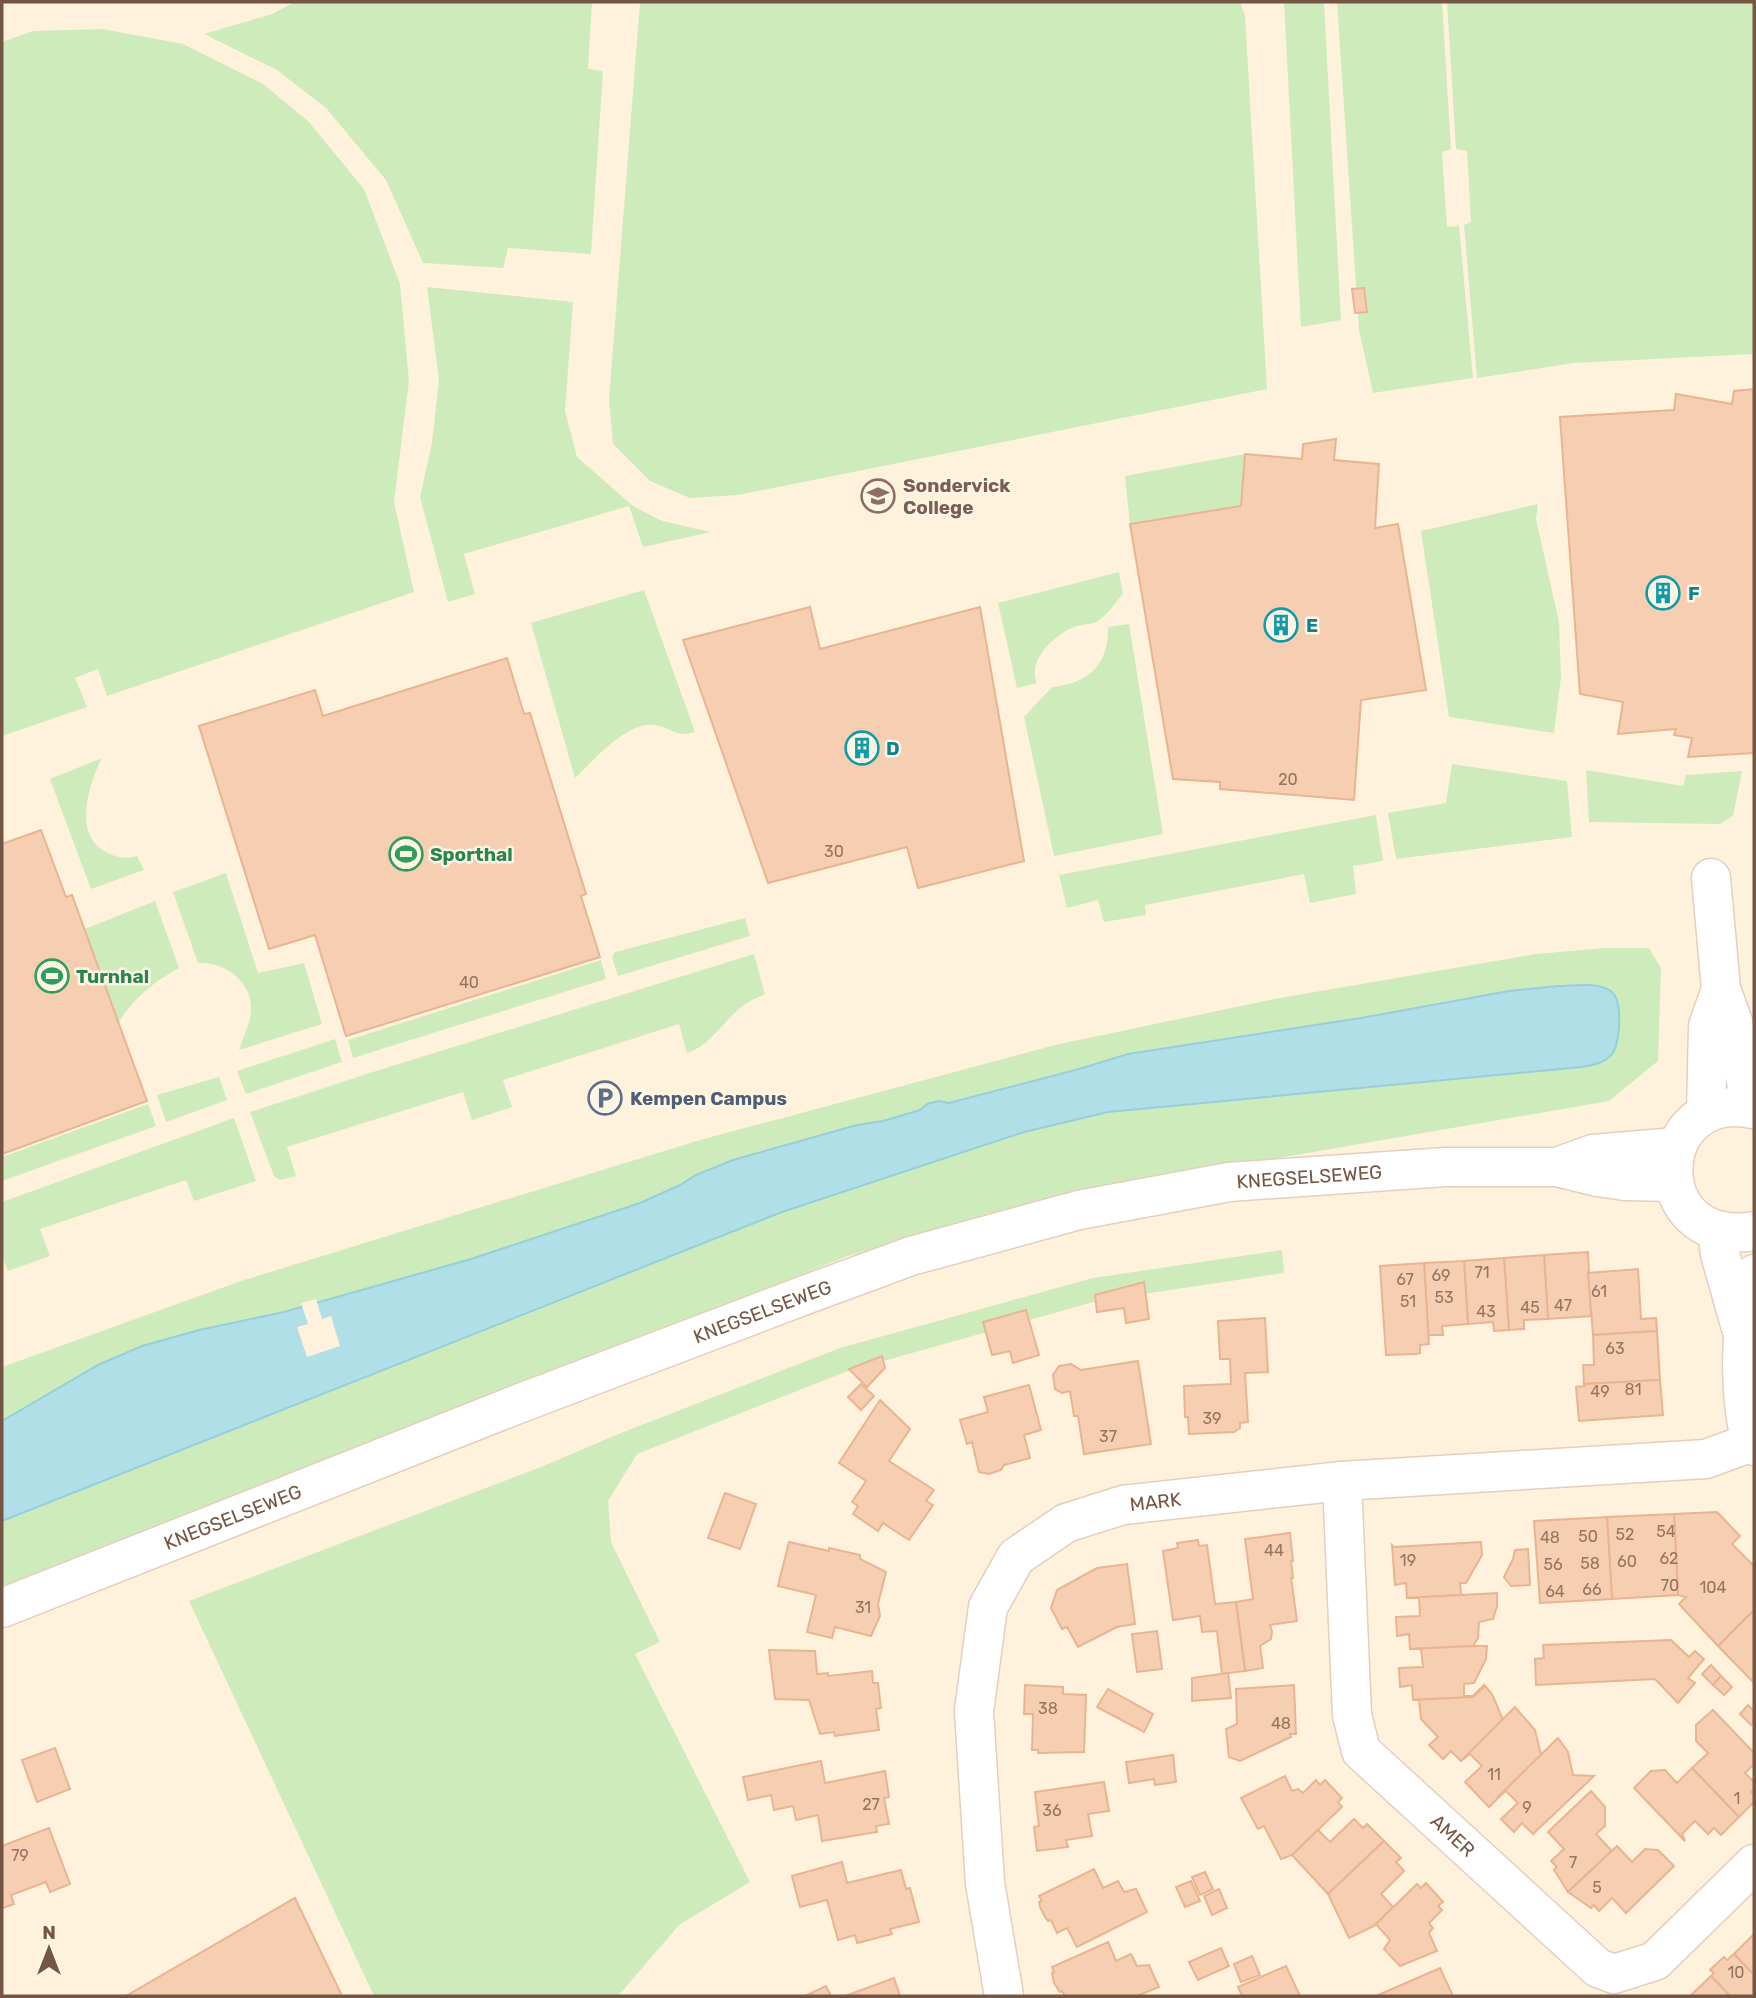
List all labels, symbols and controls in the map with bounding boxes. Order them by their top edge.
place label: Sondervick College [903,474,1010,519]
school or university icon: Sondervick College [859,477,897,515]
building icon: F [1644,574,1682,612]
place label: F [1688,582,1700,605]
building icon: E [1262,606,1300,644]
place label: E [1306,614,1318,637]
building icon: D [843,729,881,767]
place label: D [886,737,900,760]
house number: 20 [1278,770,1298,789]
sports icon: Sporthal [387,835,425,873]
house number: 30 [824,842,844,861]
place label: Sporthal [430,843,513,866]
sports icon: Turnhal [33,957,71,995]
place label: Turnhal [76,965,149,988]
house number: 40 [459,973,479,992]
parking icon: Kempen Campus [586,1079,624,1117]
place label: Kempen Campus [630,1087,787,1110]
street label: KNEGSELSEWEG [1236,1160,1383,1193]
house number: 71 [1474,1263,1490,1282]
house number: 69 [1431,1266,1451,1285]
house number: 67 [1396,1270,1414,1289]
street label: KNEGSELSEWEG [690,1275,835,1348]
house number: 61 [1591,1282,1607,1301]
house number: 53 [1434,1288,1454,1307]
house number: 51 [1400,1292,1416,1311]
house number: 47 [1554,1296,1572,1315]
house number: 45 [1520,1298,1540,1317]
house number: 43 [1476,1302,1496,1321]
house number: 63 [1605,1339,1625,1358]
house number: 81 [1624,1380,1642,1399]
house number: 49 [1590,1382,1610,1401]
house number: 39 [1202,1409,1222,1428]
house number: 37 [1099,1427,1117,1446]
street label: KNEGSELSEWEG [161,1480,305,1555]
street label: MARK [1128,1488,1183,1516]
house number: 54 [1656,1522,1676,1541]
house number: 52 [1616,1525,1634,1544]
house number: 50 [1578,1527,1598,1546]
house number: 48 [1540,1528,1560,1547]
house number: 44 [1264,1541,1284,1560]
house number: 62 [1659,1549,1679,1568]
house number: 19 [1400,1551,1416,1570]
house number: 60 [1617,1552,1637,1571]
house number: 58 [1580,1554,1600,1573]
house number: 56 [1543,1555,1563,1574]
house number: 70 [1661,1576,1679,1595]
house number: 104 [1700,1578,1727,1597]
house number: 66 [1582,1580,1602,1599]
house number: 64 [1545,1582,1565,1601]
house number: 31 [855,1598,871,1617]
house number: 38 [1038,1699,1058,1718]
house number: 48 [1271,1714,1291,1733]
house number: 11 [1487,1765,1501,1784]
house number: 1 [1734,1789,1740,1808]
house number: 27 [862,1795,880,1814]
house number: 9 [1522,1798,1532,1817]
house number: 36 [1042,1801,1062,1820]
street label: AMER [1426,1810,1479,1862]
house number: 79 [11,1846,29,1865]
house number: 7 [1569,1853,1577,1872]
house number: 5 [1592,1878,1602,1897]
north arrow [14,1914,84,1984]
text: N [42,1921,56,1944]
house number: 10 [1727,1963,1745,1982]

